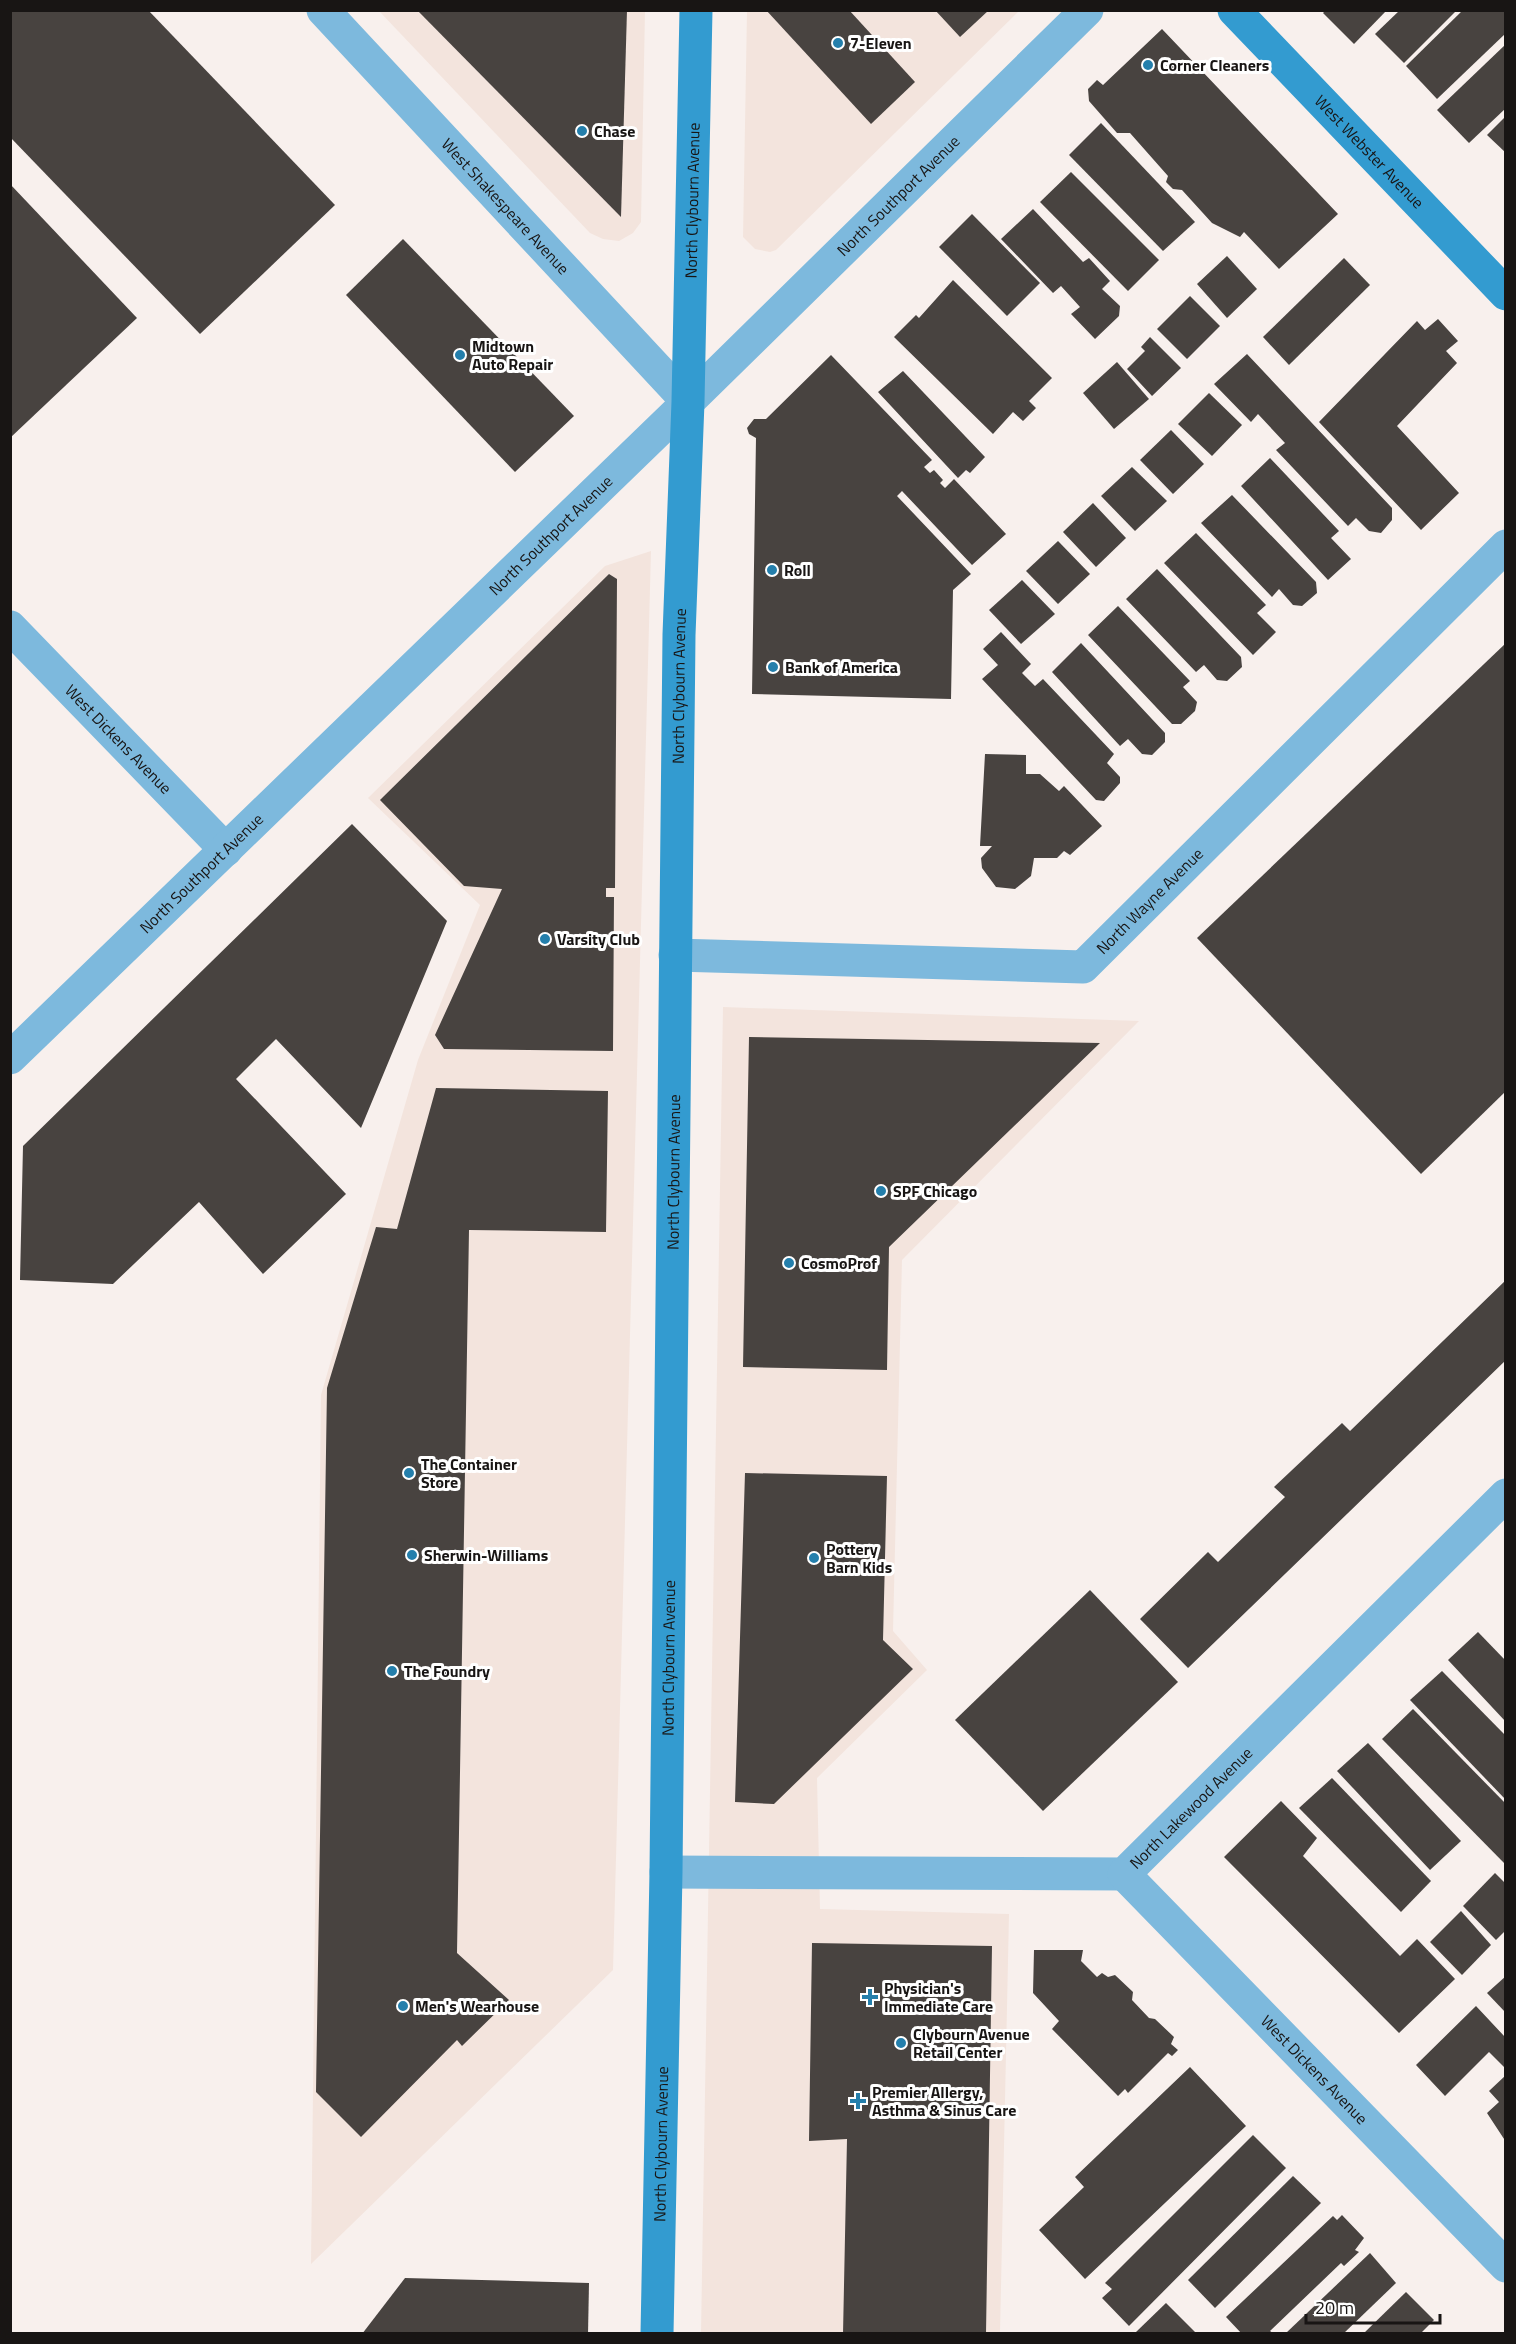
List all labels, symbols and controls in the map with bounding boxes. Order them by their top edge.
place label: 7-Eleven [850,31,912,55]
marker: 7-Eleven [831,36,845,50]
place label: Corner Cleaners [1160,53,1269,77]
marker: Corner Cleaners [1141,58,1155,72]
street label: West Webster Avenue [1309,89,1430,214]
place label: Chase [594,119,635,143]
street label: North Clybourn Avenue [679,122,706,278]
marker: Chase [575,124,589,138]
street label: North Southport Avenue [831,130,965,262]
street label: West Shakespeare Avenue [436,133,575,280]
place label: Midtown Auto Repair [472,334,553,376]
marker: Midtown Auto Repair [453,348,467,362]
street label: North Southport Avenue [483,469,618,601]
place label: Roll [784,558,811,582]
marker: Roll [765,563,779,577]
street label: North Clybourn Avenue [666,608,692,764]
place label: Bank of America [785,655,898,679]
marker: Bank of America [766,660,780,674]
street label: West Dickens Avenue [60,679,177,799]
street label: North Southport Avenue [134,807,268,939]
street label: North Wayne Avenue [1091,842,1208,960]
place label: Varsity Club [557,927,640,951]
marker: Varsity Club [538,932,552,946]
street label: North Clybourn Avenue [661,1094,686,1250]
place label: SPF Chicago [893,1179,977,1203]
marker: SPF Chicago [874,1184,888,1198]
place label: CosmoProf [801,1251,877,1275]
marker: CosmoProf [782,1256,796,1270]
place label: The Container Store [421,1452,517,1494]
marker: The Container Store [402,1466,416,1480]
place label: Pottery Barn Kids [826,1537,892,1579]
place label: Sherwin-Williams [424,1543,548,1567]
marker: Sherwin-Williams [405,1548,419,1562]
marker: Pottery Barn Kids [807,1551,821,1565]
street label: North Clybourn Avenue [655,1580,681,1736]
place label: The Foundry [404,1659,490,1683]
marker: The Foundry [385,1664,399,1678]
street label: North Lakewood Avenue [1124,1741,1258,1874]
place label: Physician's Immediate Care [884,1976,993,2018]
marker: Physician's Immediate Care [861,1988,879,2006]
place label: Men's Wearhouse [415,1994,539,2018]
marker: Men's Wearhouse [396,1999,410,2013]
street label: West Dickens Avenue [1255,2009,1374,2130]
place label: Clybourn Avenue Retail Center [913,2022,1030,2064]
marker: Clybourn Avenue Retail Center [894,2036,908,2050]
street label: North Clybourn Avenue [647,2066,674,2222]
place label: Premier Allergy, Asthma & Sinus Care [872,2080,1016,2122]
marker: Premier Allergy, Asthma & Sinus Care [849,2092,867,2110]
scale bar [1306,2287,1440,2325]
text: 20 m [1315,2294,1354,2321]

